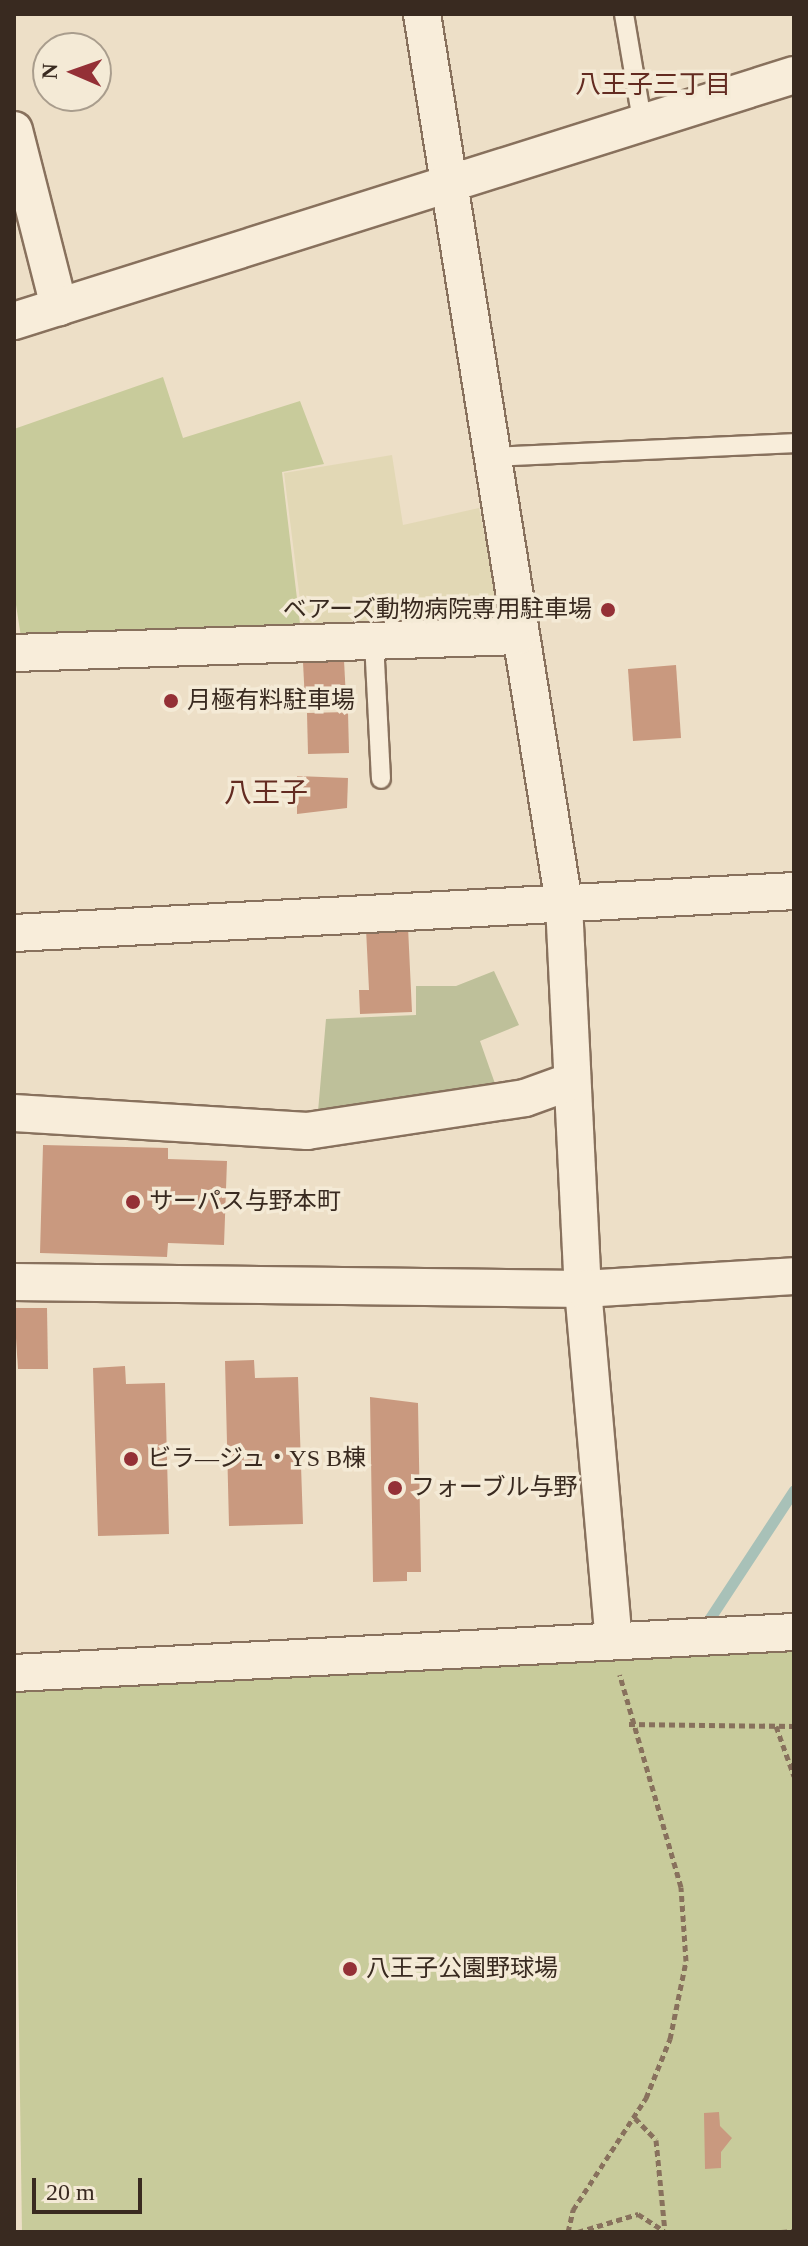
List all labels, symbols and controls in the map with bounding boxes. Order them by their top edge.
north arrow [32,32,112,112]
text: N [37,63,62,80]
district label: 八王子三丁目 [575,69,731,101]
place label: ベアーズ動物病院専用駐車場 [281,596,592,624]
marker: ベアーズ動物病院専用駐車場 [599,601,617,619]
place label: 月極有料駐車場 [187,687,355,715]
marker: 月極有料駐車場 [162,692,180,710]
district label: 八王子 [224,776,308,810]
place label: サーパス与野本町 [149,1188,341,1216]
marker: サーパス与野本町 [124,1193,142,1211]
place label: ビラ―ジュ・YS B棟 [147,1445,368,1473]
marker: ビラ―ジュ・YS B棟 [122,1450,140,1468]
place label: フォーブル与野 [411,1474,579,1502]
marker: フォーブル与野 [386,1479,404,1497]
place label: 八王子公園野球場 [366,1955,558,1983]
marker: 八王子公園野球場 [341,1960,359,1978]
scale bar [36,2162,146,2212]
text: 20 m [46,2179,95,2205]

